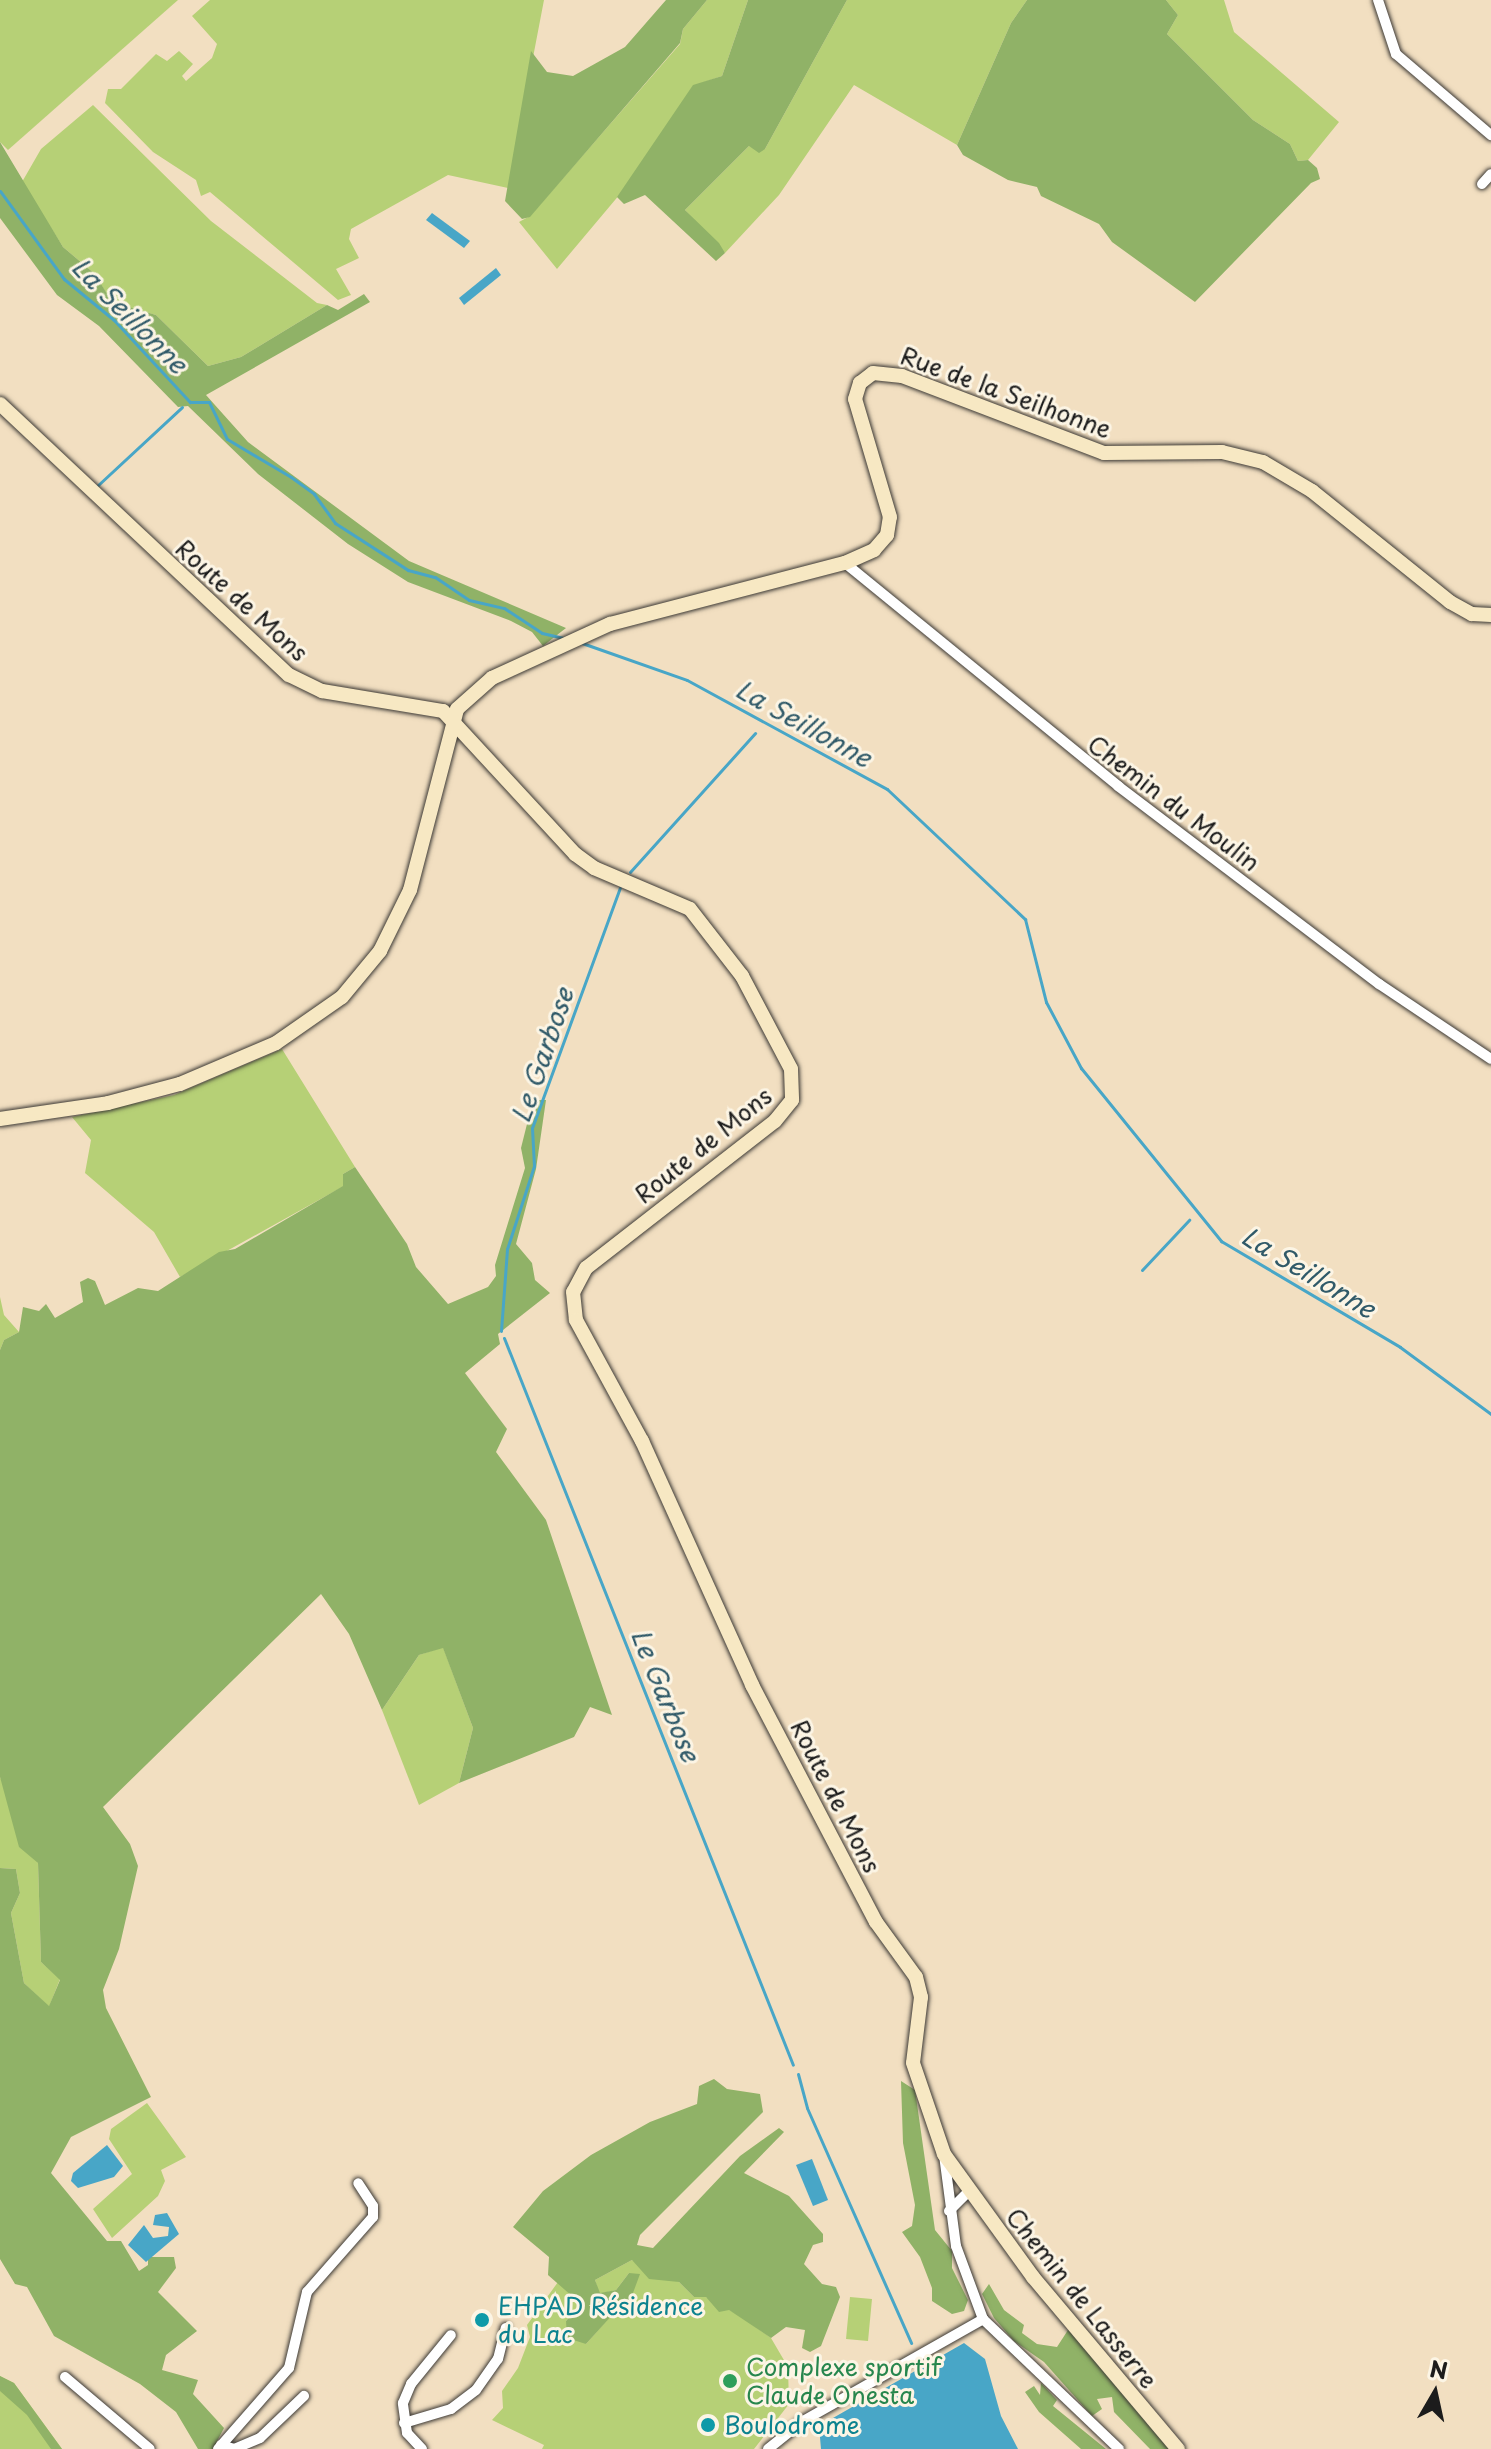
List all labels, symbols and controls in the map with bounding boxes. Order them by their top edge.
water label: La Seillonne [66,251,194,379]
street label: Rue de la Seilhonne [895,340,1117,444]
street label: Route de Mons [169,533,315,667]
water label: La Seillonne [730,673,878,773]
street label: Chemin du Moulin [1082,729,1266,877]
water label: Le Garbose [504,983,580,1127]
street label: Route de Mons [628,1081,778,1209]
water label: La Seillonne [1236,1220,1382,1324]
water label: Le Garbose [625,1624,707,1766]
street label: Route de Mons [785,1714,887,1878]
street label: Chemin de Lasserre [1000,2201,1164,2395]
place label: EHPAD Résidence du Lac [498,2292,701,2348]
marker: EHPAD Résidence du Lac [473,2311,491,2329]
text: N [1428,2351,1450,2386]
place label: Complexe sportif Claude Onesta [746,2353,942,2409]
north arrow [1395,2353,1475,2433]
marker: Complexe sportif Claude Onesta [721,2372,739,2390]
place label: Boulodrome [724,2411,859,2439]
marker: Boulodrome [699,2416,717,2434]

